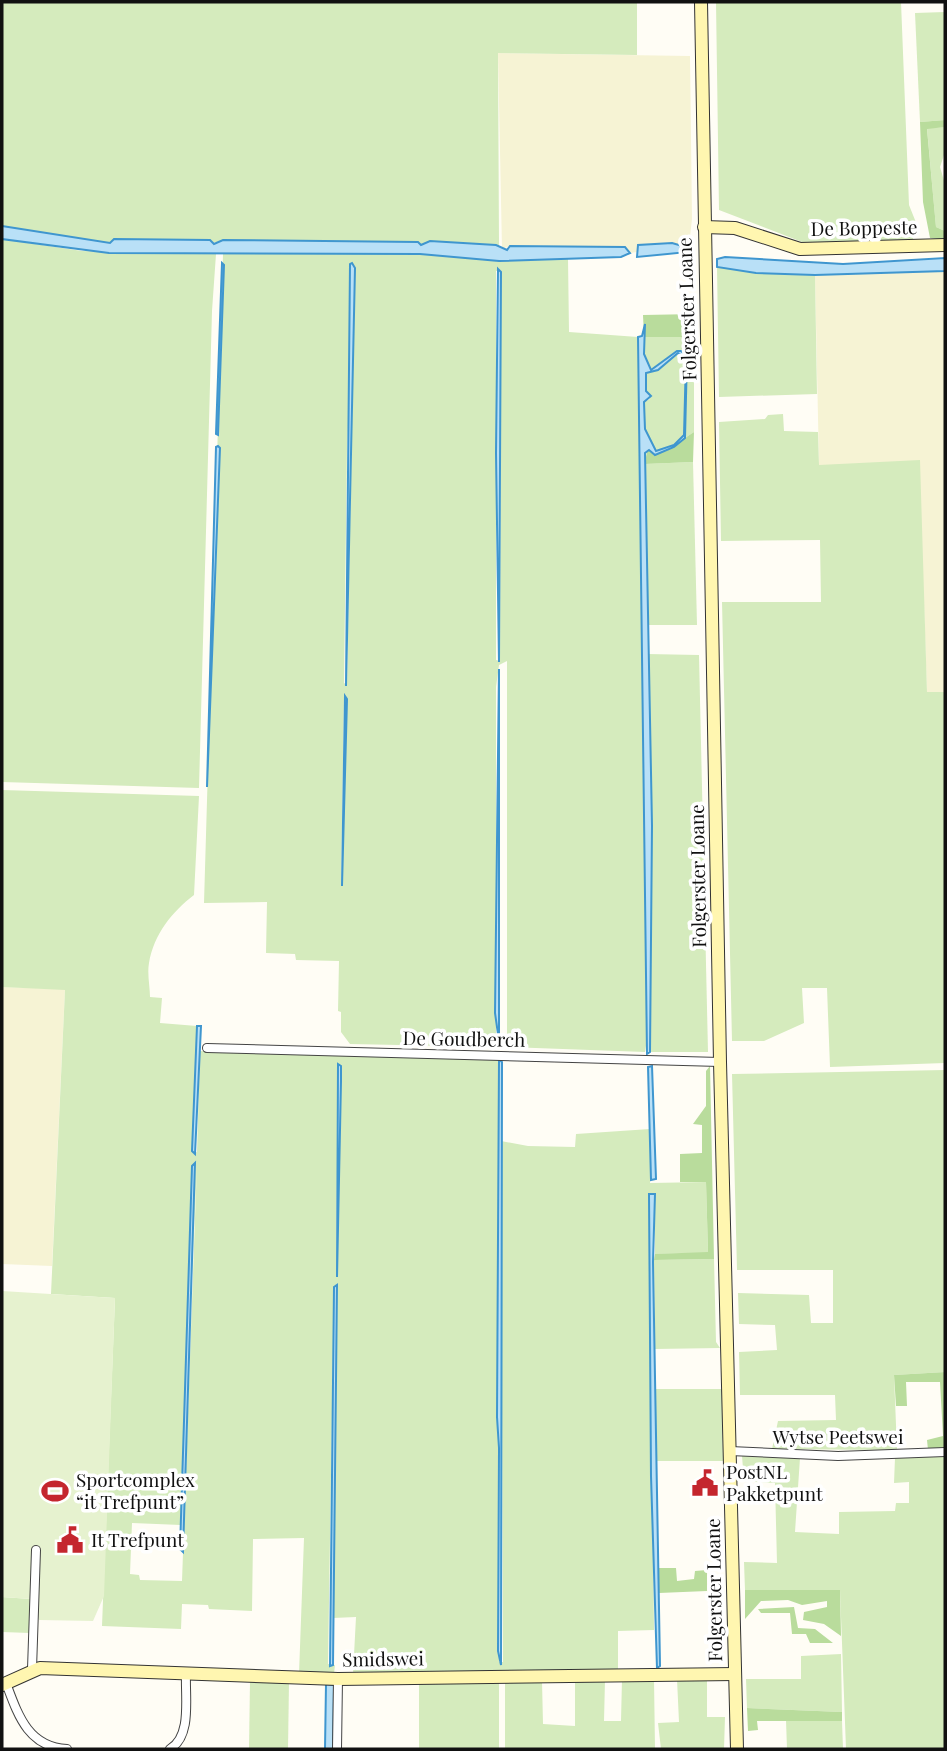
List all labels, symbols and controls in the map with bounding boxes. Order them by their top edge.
street label: De Boppeste [810,213,918,241]
street label: Folgerster Loane [671,237,701,381]
street label: Folgerster Loane [683,804,711,948]
street label: De Goudberch [402,1024,526,1052]
street label: Wytse Peetswei [772,1423,904,1449]
place label: PostNL Pakketpunt [726,1458,823,1506]
place label: Sportcomplex “it Trefpunt” [76,1466,195,1514]
public building icon: PostNL Pakketpunt [690,1468,720,1498]
sports icon: Sportcomplex “it Trefpunt” [40,1476,70,1506]
street label: Folgerster Loane [699,1518,727,1662]
public building icon: It Trefpunt [55,1525,85,1555]
place label: It Trefpunt [91,1526,184,1552]
street label: Smidswei [342,1644,425,1672]

